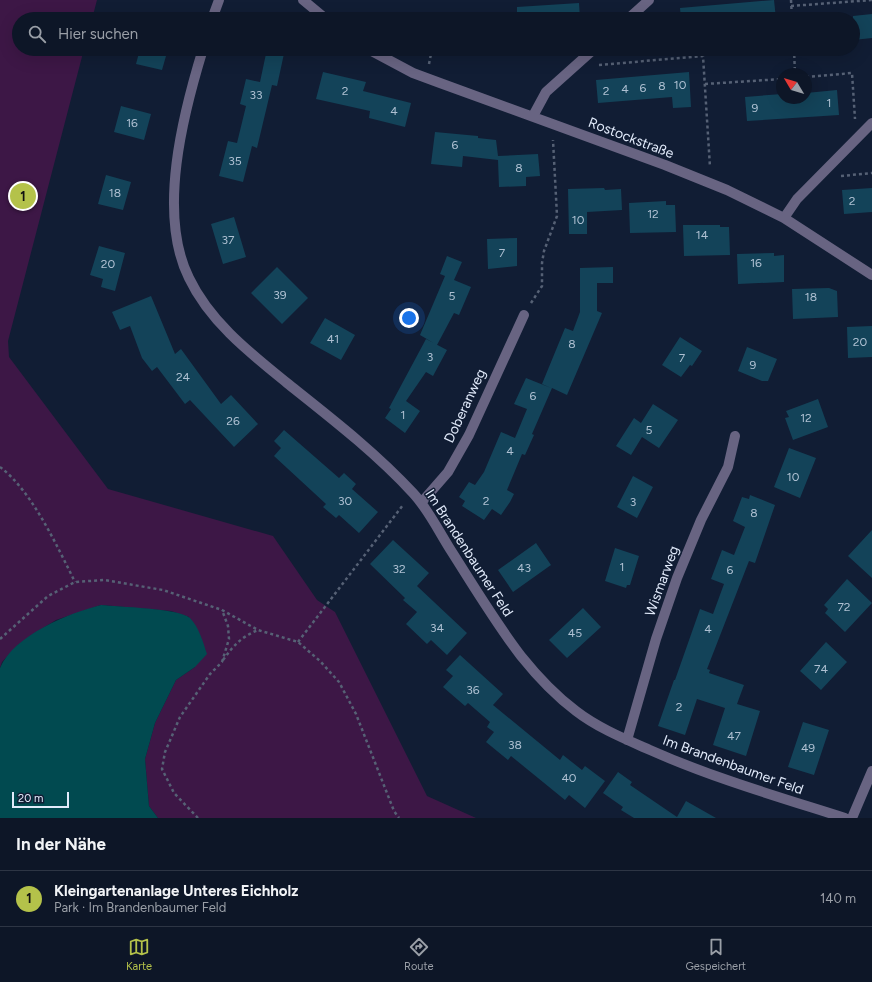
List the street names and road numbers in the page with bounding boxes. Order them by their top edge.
street label: Rostockstraße [586,114,677,162]
street label: Doberanweg [440,366,490,446]
street label: Im Brandenbaumer Feld [421,486,517,620]
street label: Wismarweg [641,543,683,619]
street label: Im Brandenbaumer Feld [660,732,806,798]

